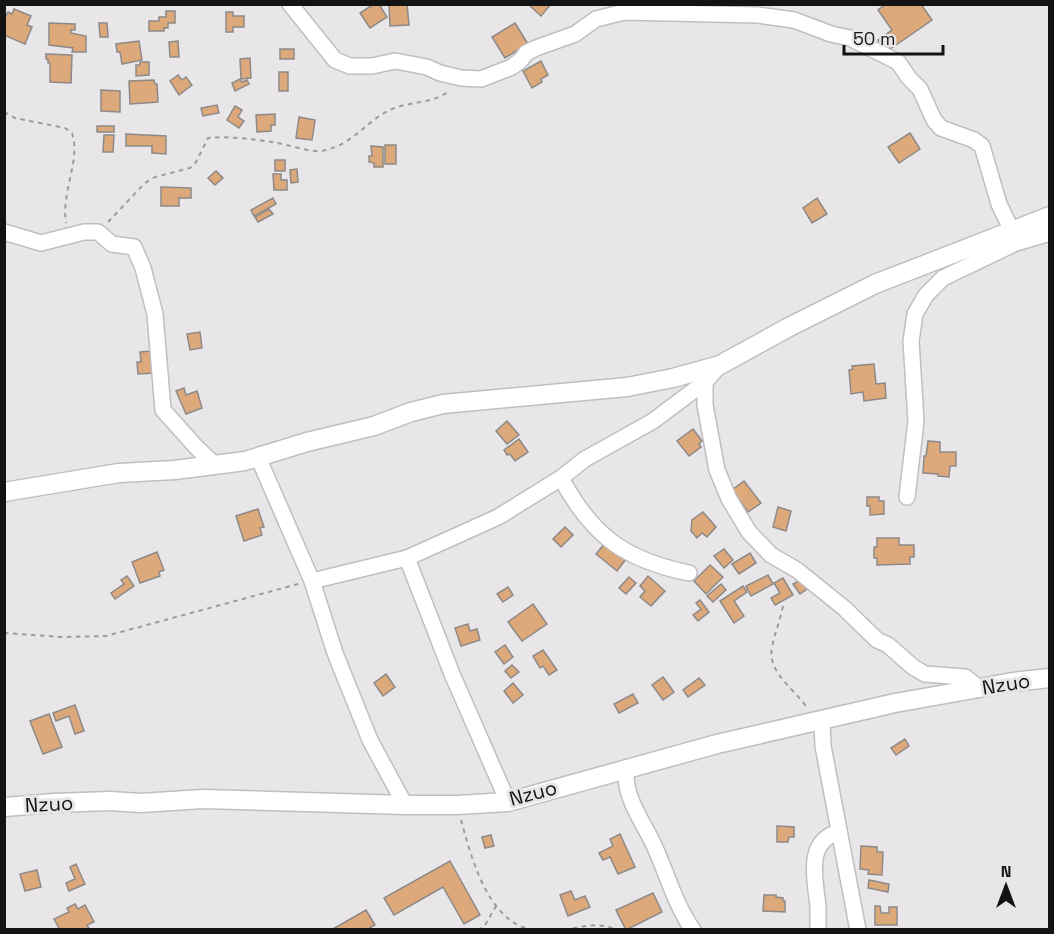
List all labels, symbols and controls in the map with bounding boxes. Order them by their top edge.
scale bar [844,18,943,56]
text: 50 m [853,27,895,50]
street label: Nzuo [980,667,1032,701]
street label: Nzuo [506,774,560,812]
street label: Nzuo [24,790,74,818]
north arrow [976,856,1036,916]
text: N [1001,861,1011,882]

